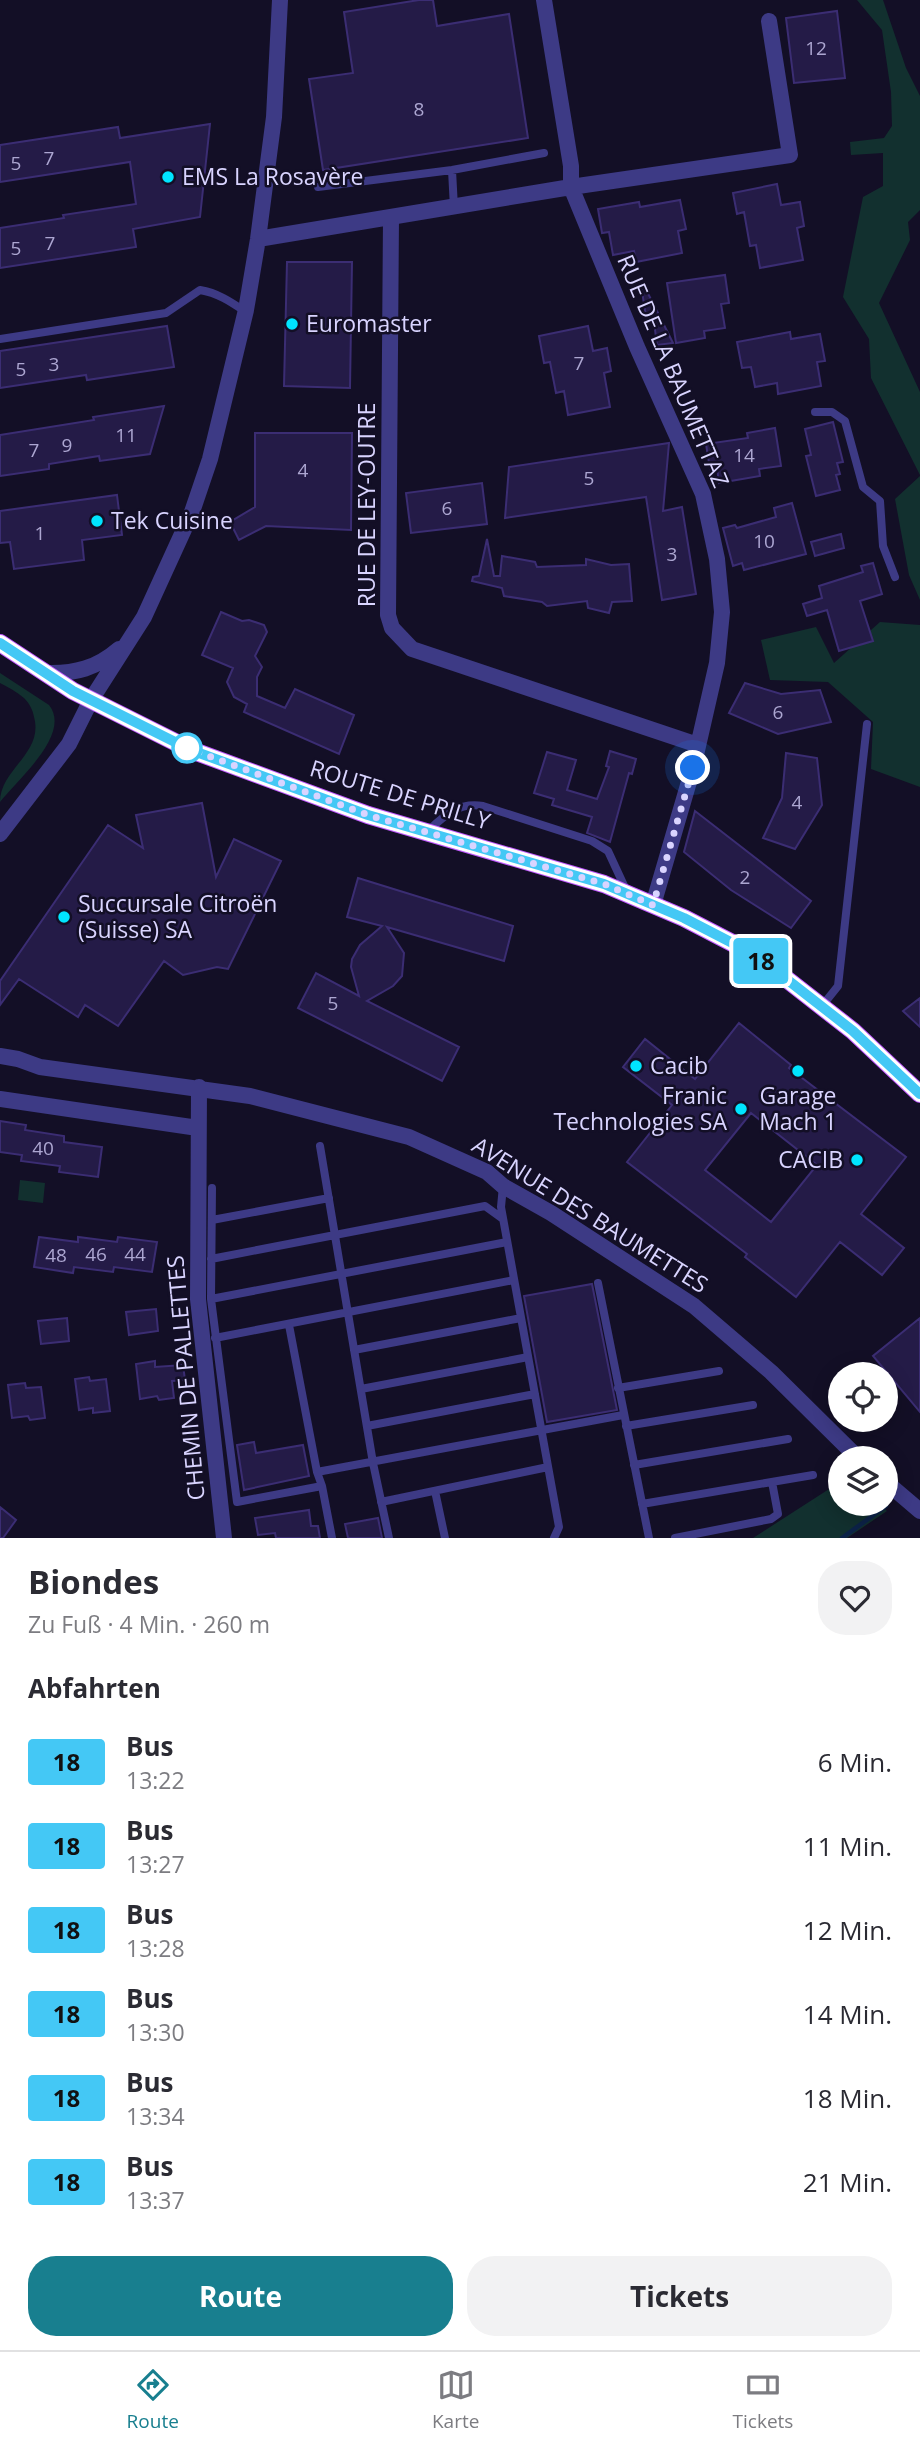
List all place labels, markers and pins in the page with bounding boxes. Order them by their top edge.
place label: EMS La Rosavère [182,160,363,192]
marker: EMS La Rosavère [160,169,176,185]
place label: Euromaster [306,307,432,339]
marker: Euromaster [284,316,300,332]
place label: Tek Cuisine [111,504,233,536]
marker: Tek Cuisine [89,513,105,529]
unlabelled marker [172,733,202,763]
place label: Succursale Citroën (Suisse) SA [78,887,277,945]
marker: Succursale Citroën (Suisse) SA [56,909,72,925]
place label: Cacib [650,1049,708,1081]
marker: Cacib [628,1058,644,1074]
marker: Garage Mach 1 [790,1063,806,1079]
place label: Franic Technologies SA [553,1079,727,1137]
place label: Garage Mach 1 [759,1079,837,1137]
marker: Franic Technologies SA [733,1101,749,1117]
place label: CACIB [778,1143,843,1175]
marker: CACIB [849,1152,865,1168]

